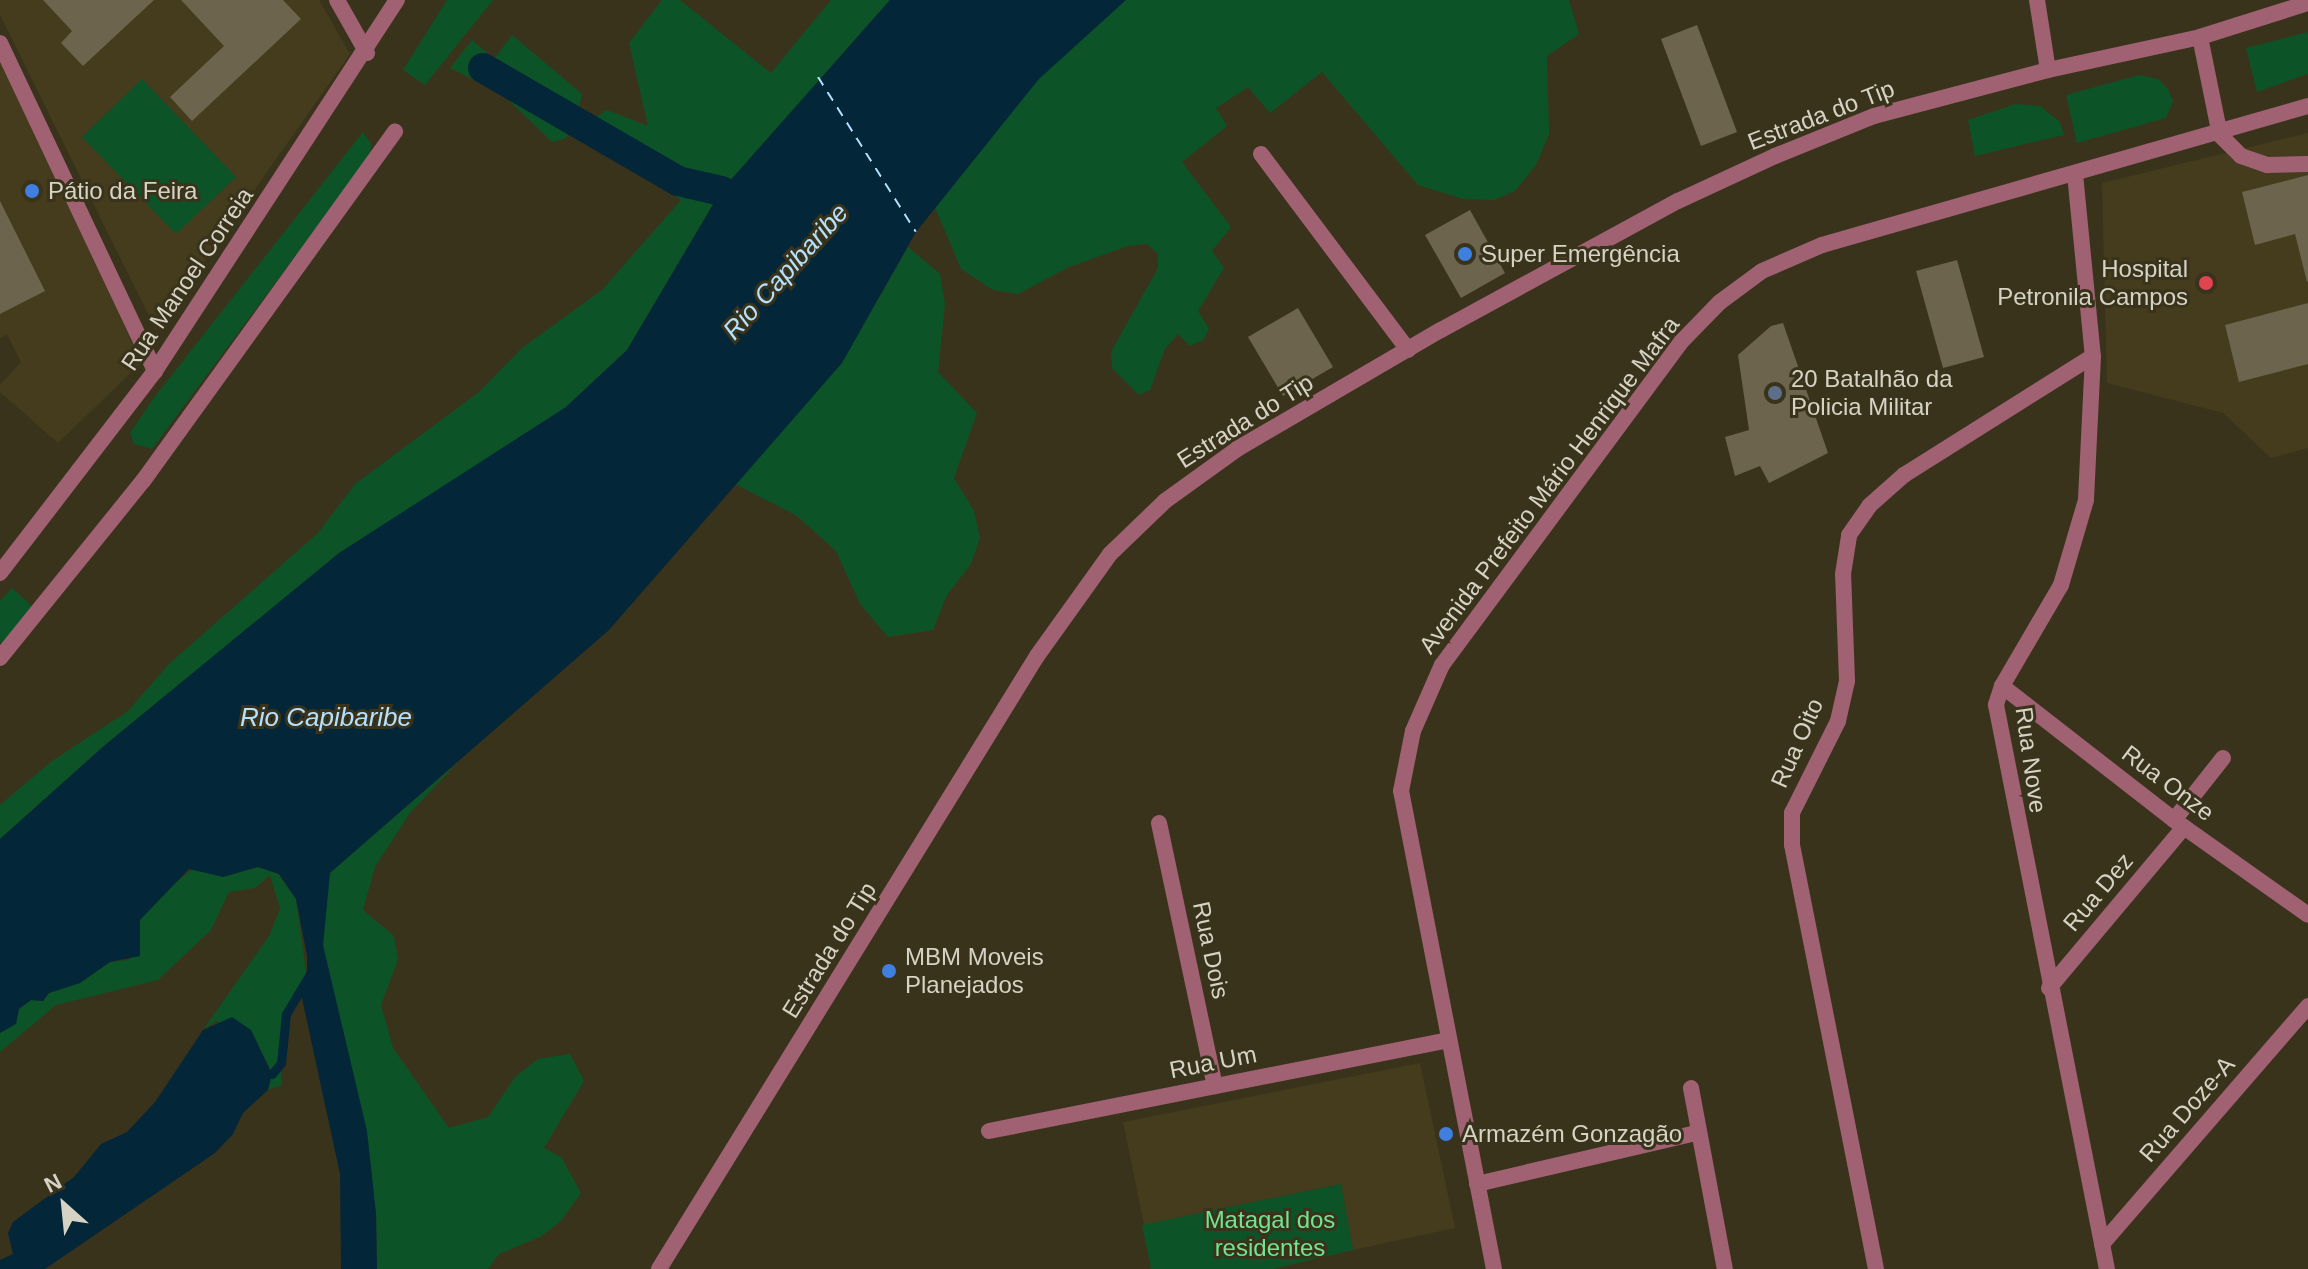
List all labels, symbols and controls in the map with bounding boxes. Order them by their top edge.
street label: Estrada do Tip [1743,74,1899,156]
place label: Pátio da Feira [48,177,197,205]
marker: Pátio da Feira [23,182,41,200]
street label: Rua Manoel Correia [115,182,259,376]
water label: Rio Capibaribe [717,198,855,346]
place label: Super Emergência [1481,240,1680,268]
marker: Super Emergência [1456,245,1474,263]
place label: Hospital Petronila Campos [1997,255,2188,311]
marker: Hospital Petronila Campos [2195,272,2217,294]
street label: Avenida Prefeito Mário Henrique Mafra [1413,311,1685,659]
place label: 20 Batalhão da Policia Militar [1791,365,1952,421]
street label: Estrada do Tip [1172,368,1318,474]
marker: 20 Batalhão da Policia Militar [1766,384,1784,402]
street label: Rua Oito [1765,694,1829,792]
water label: Rio Capibaribe [240,702,412,734]
street label: Rua Nove [2009,705,2053,815]
street label: Rua Onze [2116,739,2220,827]
street label: Rua Dez [2057,847,2139,937]
street label: Estrada do Tip [776,877,882,1023]
street label: Rua Dois [1187,899,1235,1001]
place label: MBM Moveis Planejados [905,943,1044,999]
marker: MBM Moveis Planejados [880,962,898,980]
street label: Rua Um [1167,1039,1259,1085]
street label: Rua Doze-A [2133,1050,2241,1168]
place label: Armazém Gonzagão [1462,1120,1682,1148]
marker: Armazém Gonzagão [1437,1125,1455,1143]
north arrow [24,1165,104,1245]
text: N [40,1168,66,1198]
park label: Matagal dos residentes [1205,1206,1335,1262]

